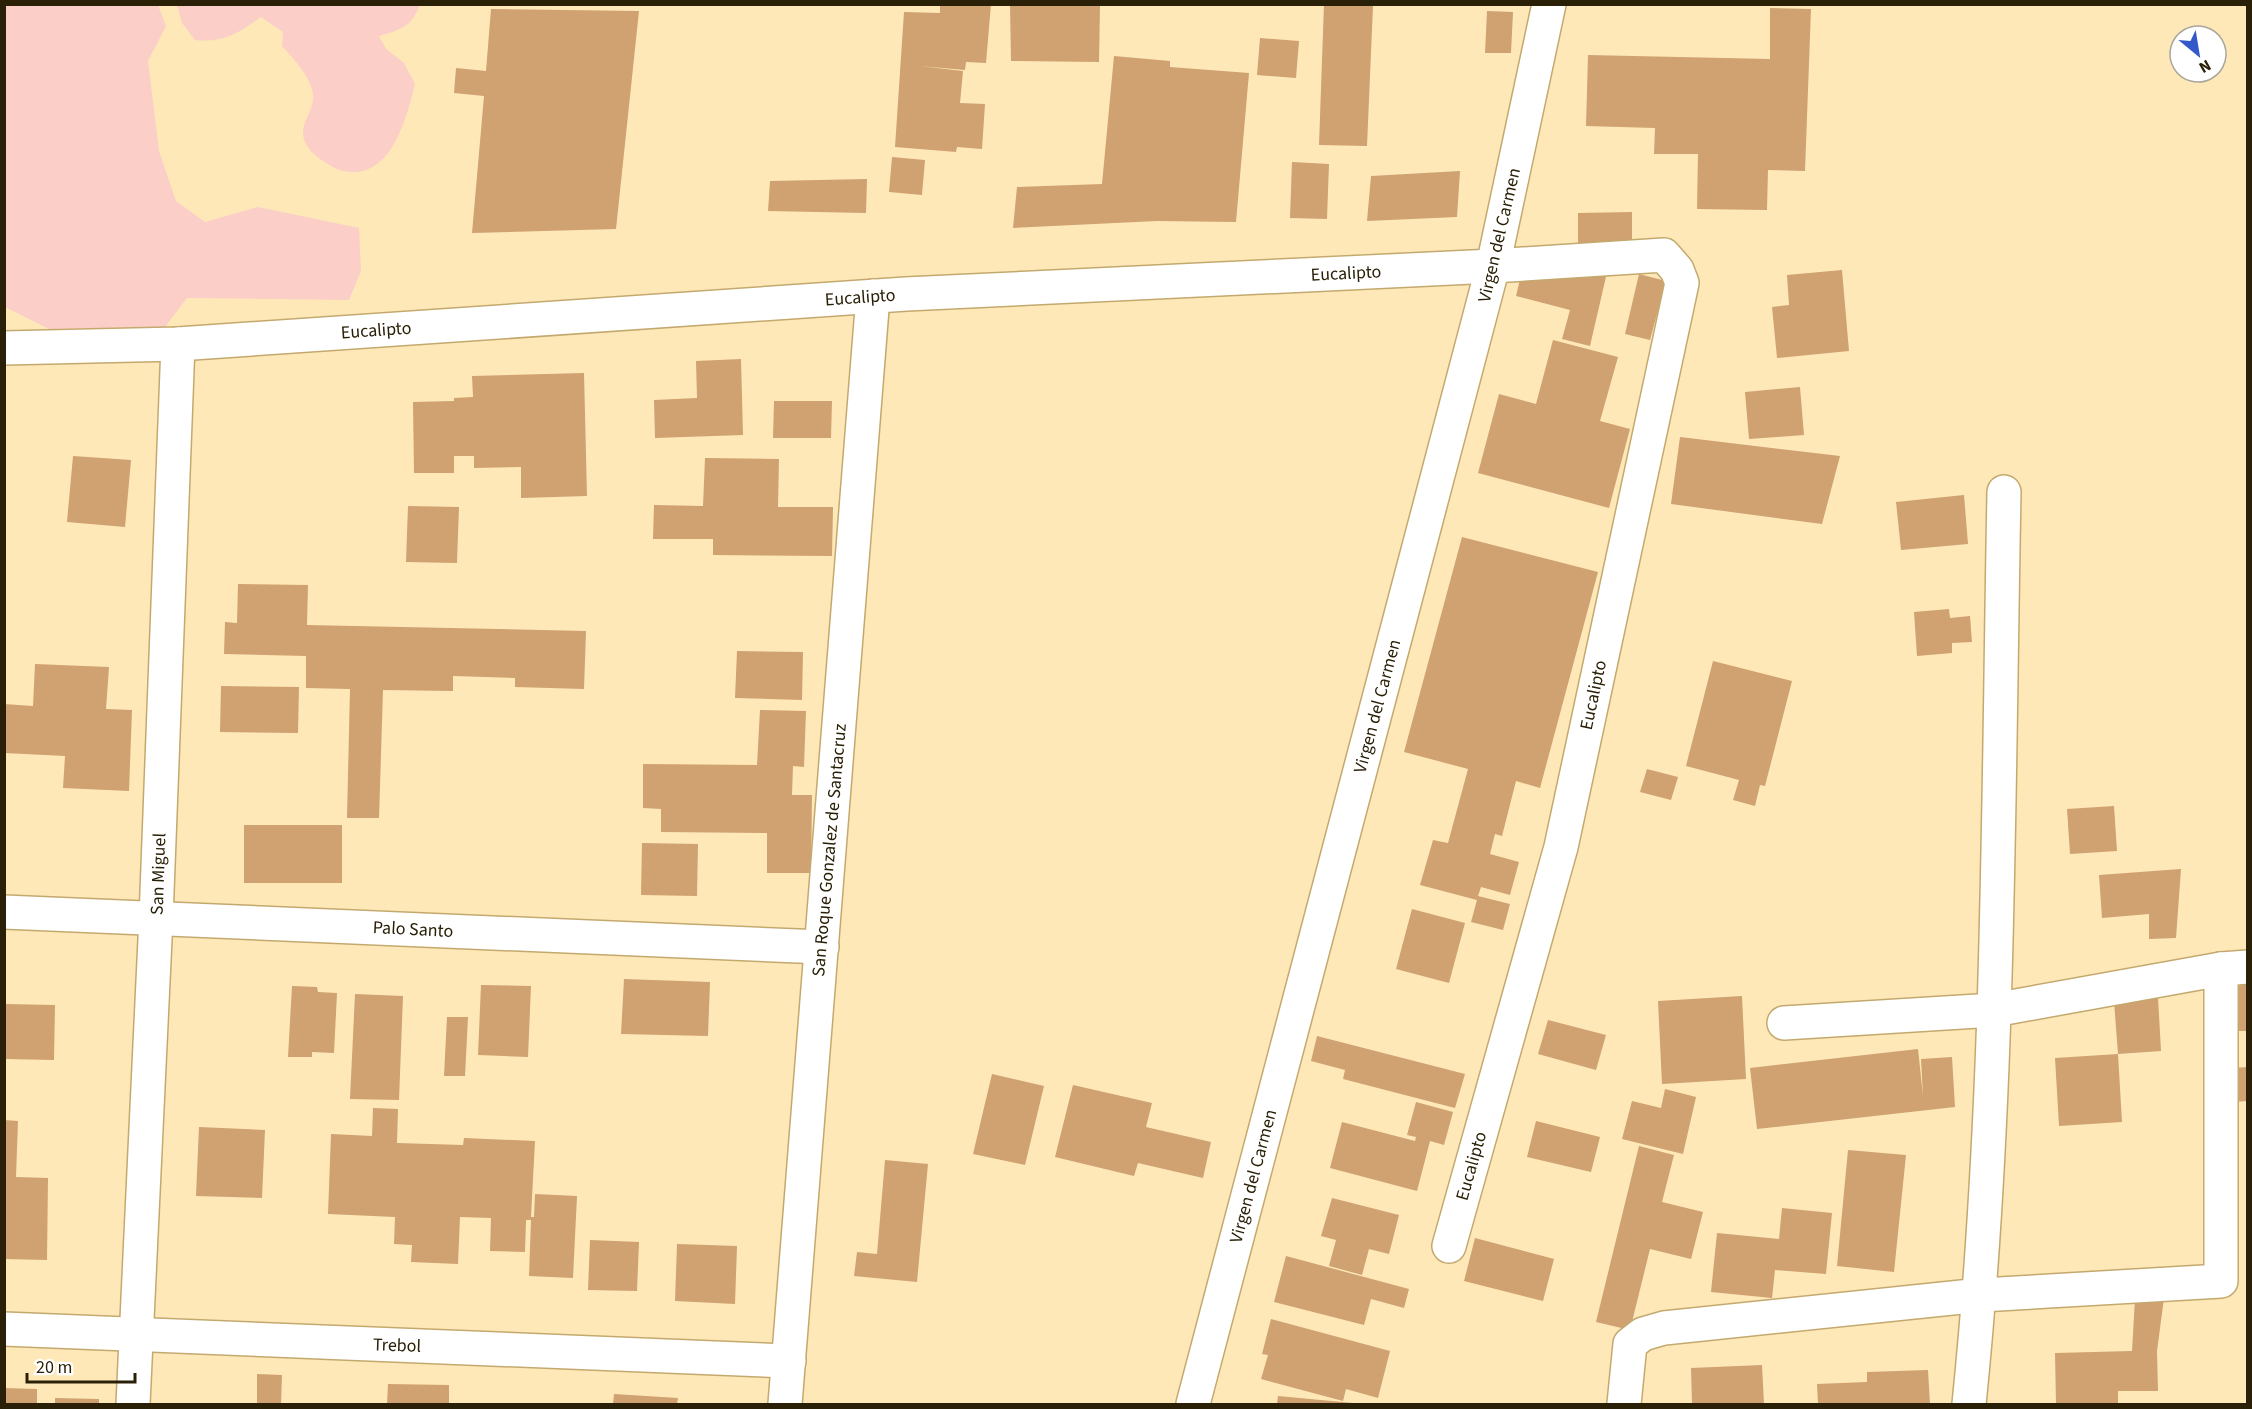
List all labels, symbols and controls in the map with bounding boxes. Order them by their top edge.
north arrow [2168,24,2228,84]
text: N [2195,54,2215,78]
street label: Virgen del Carmen [1472,165,1527,305]
street label: Eucalipto [1310,259,1382,288]
street label: Eucalipto [824,283,896,312]
street label: Eucalipto [340,316,412,345]
street label: Virgen del Carmen [1348,637,1407,776]
street label: Eucalipto [1574,658,1613,732]
street label: San Roque Gonzalez de Santacruz [806,722,853,978]
street label: San Miguel [145,833,172,915]
street label: Palo Santo [372,915,454,944]
street label: Virgen del Carmen [1224,1107,1283,1246]
street label: Eucalipto [1450,1129,1493,1204]
street label: Trebol [373,1332,421,1359]
scale bar [27,1346,135,1384]
text: 20 m [36,1355,72,1380]

